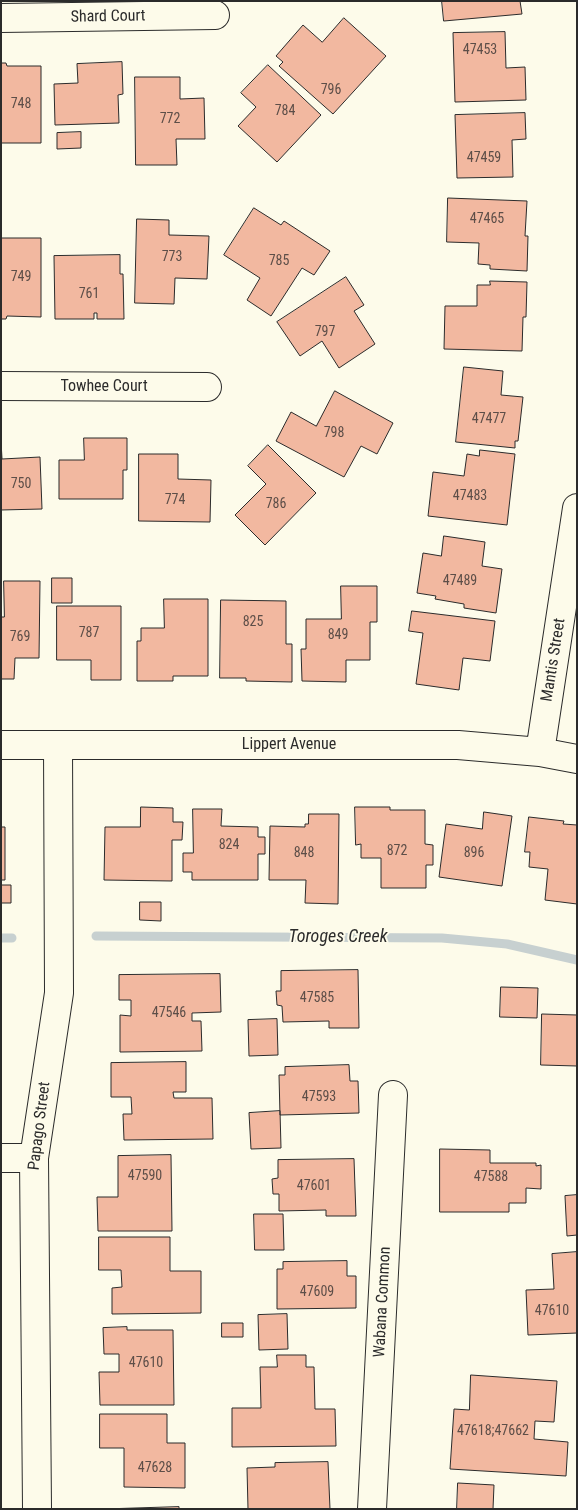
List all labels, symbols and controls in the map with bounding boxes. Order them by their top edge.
street label: Shard Court [70,7,146,27]
house number: 47453 [463,42,497,58]
house number: 796 [321,82,341,98]
house number: 748 [11,96,31,112]
house number: 784 [275,103,295,119]
house number: 772 [160,111,180,127]
house number: 47459 [467,150,501,166]
house number: 47465 [470,211,504,227]
house number: 773 [162,249,182,265]
house number: 785 [269,253,289,269]
house number: 749 [11,269,31,285]
house number: 761 [79,286,99,302]
house number: 797 [315,324,335,340]
street label: Towhee Court [60,377,148,397]
house number: 47477 [472,411,506,427]
house number: 798 [324,425,344,441]
house number: 750 [11,476,31,492]
house number: 47483 [453,488,487,504]
house number: 774 [165,492,185,508]
house number: 786 [266,496,286,512]
house number: 47489 [443,573,477,589]
house number: 825 [243,614,263,630]
street label: Mantis Street [538,617,570,703]
house number: 787 [79,625,99,641]
house number: 849 [328,627,348,643]
house number: 769 [10,629,30,645]
street label: Lippert Avenue [242,735,336,755]
house number: 824 [219,837,239,853]
house number: 872 [387,843,407,859]
house number: 848 [294,845,314,861]
house number: 896 [464,845,484,861]
water label: Toroges Creek [288,926,388,948]
house number: 47585 [300,990,334,1006]
house number: 47546 [152,1005,186,1021]
street label: Papago Street [25,1081,55,1171]
house number: 47593 [302,1089,336,1105]
house number: 47590 [128,1168,162,1184]
house number: 47588 [474,1169,508,1185]
house number: 47601 [297,1178,331,1194]
street label: Wabana Common [371,1246,395,1358]
house number: 47609 [300,1284,334,1300]
house number: 47610 [535,1303,569,1319]
house number: 47610 [129,1355,163,1371]
house number: 47618;47662 [457,1423,529,1439]
house number: 47628 [138,1460,172,1476]

